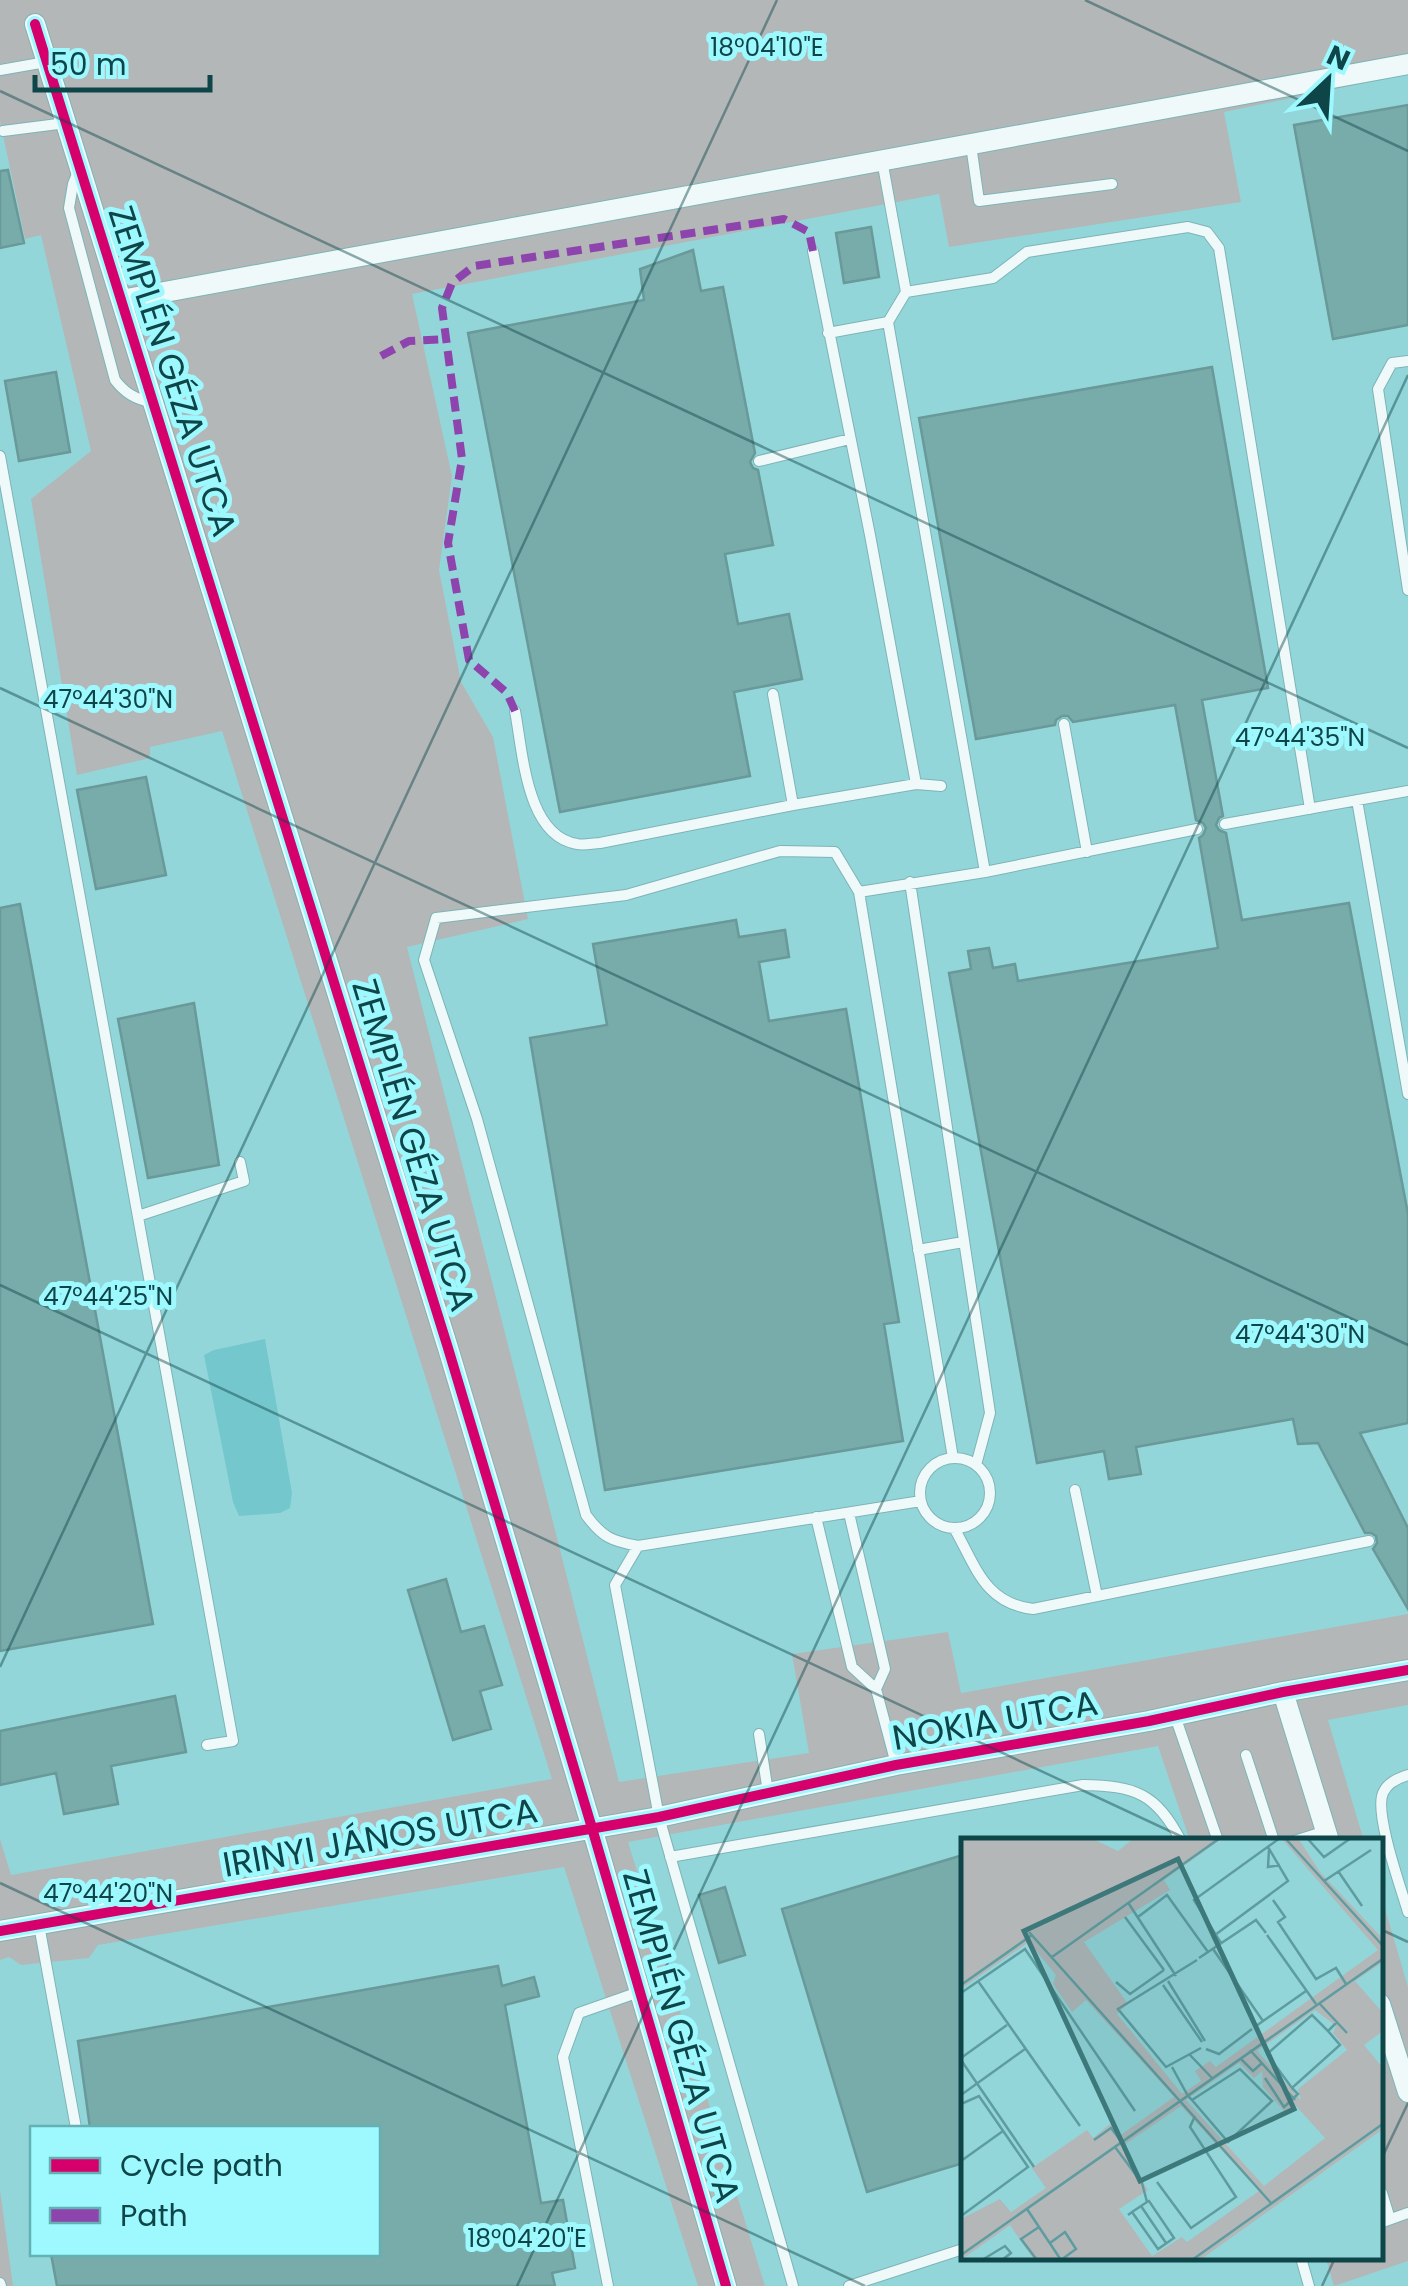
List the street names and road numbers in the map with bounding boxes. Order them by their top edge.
street label: ZEMPLÉN GÉZA UTCA [96,200,250,542]
street label: ZEMPLÉN GÉZA UTCA [340,973,488,1317]
street label: NOKIA UTCA [888,1678,1102,1762]
street label: IRINYI JÁNOS UTCA [219,1785,541,1889]
street label: ZEMPLÉN GÉZA UTCA [611,1864,753,2208]

